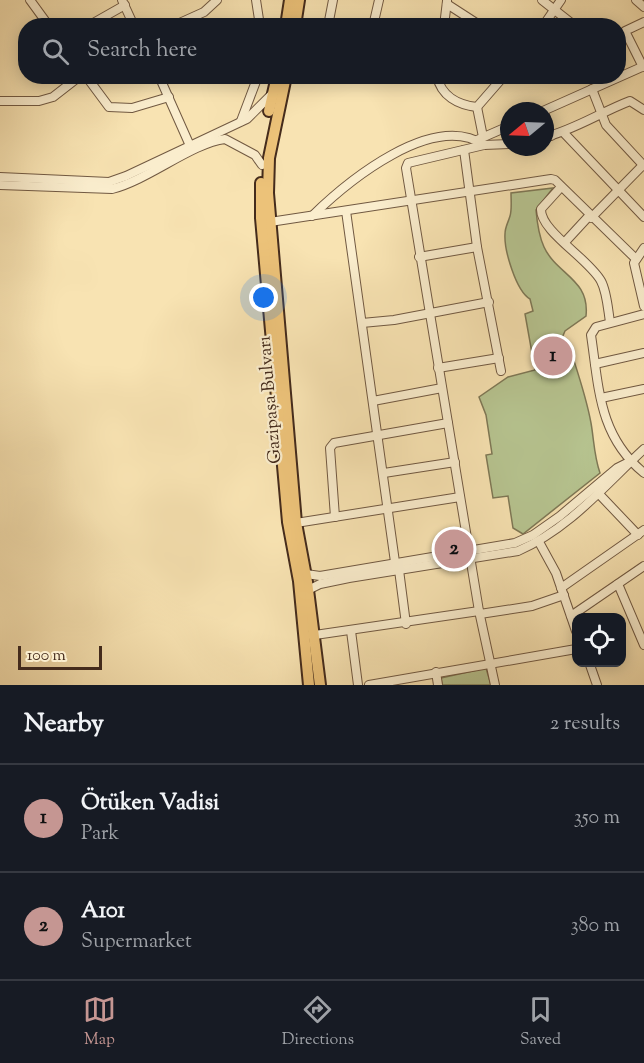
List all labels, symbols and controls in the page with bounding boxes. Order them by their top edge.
search box [18,18,626,84]
icon: search [39,35,72,68]
text: Search here [87,35,197,67]
north arrow [500,102,554,156]
your location [249,283,278,312]
pin: 1 [534,334,572,378]
street label: Gazipaşa Bulvarı [252,335,290,465]
pin: 2 [434,526,474,572]
map controls [572,613,626,667]
button: locate [572,613,626,667]
scale bar [18,643,102,670]
text: 100 m [27,645,66,668]
text: Nearby [24,706,104,743]
text: 2 results [550,710,620,739]
text: Ötüken Vadisi [81,788,219,820]
text: 1 [40,804,47,833]
text: 350 m [574,804,620,833]
text: Park [81,820,119,849]
text: A101 [81,896,125,928]
text: 2 [39,912,48,941]
text: 380 m [571,912,620,941]
text: Supermarket [81,928,192,957]
tab: Map [83,993,116,1052]
tab: Directions [282,993,354,1052]
tab: Saved [520,993,561,1052]

